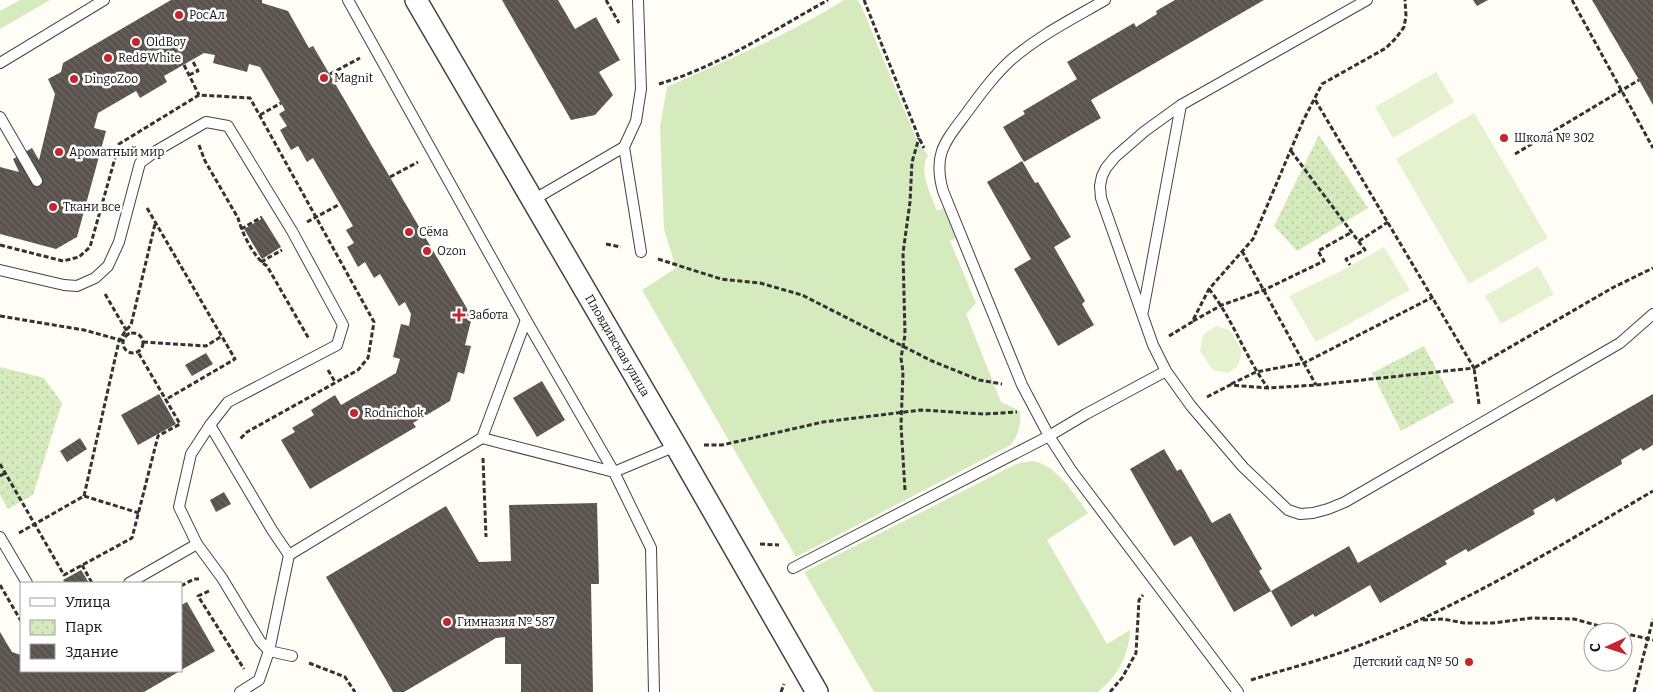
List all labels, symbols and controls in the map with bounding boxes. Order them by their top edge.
place label: РосАл [189,8,225,22]
marker: РосАл [173,9,185,21]
place label: OldBoy [146,35,187,49]
marker: OldBoy [130,36,142,48]
place label: Red&White [118,51,181,65]
marker: Red&White [102,52,114,64]
place label: Magnit [334,71,374,85]
place label: DingoZoo [84,72,138,86]
marker: Magnit [318,72,330,84]
marker: DingoZoo [68,73,80,85]
place label: Школа № 302 [1514,131,1594,145]
marker: Школа № 302 [1498,132,1510,144]
place label: Ароматный мир [69,145,164,159]
marker: Ароматный мир [53,146,65,158]
place label: Ткани все [63,200,121,214]
marker: Ткани все [47,201,59,213]
place label: Сёма [419,225,449,239]
marker: Сёма [403,226,415,238]
place label: Ozon [437,244,467,258]
marker: Ozon [421,245,433,257]
street label: Пловдивская улица [582,292,653,399]
place label: Забота [469,308,509,322]
marker: Забота [453,309,465,321]
place label: Rodnichok [364,406,424,420]
marker: Rodnichok [348,407,360,419]
legend [20,582,182,672]
text: Улица [65,593,111,611]
place label: Гимназия № 587 [457,615,555,629]
marker: Гимназия № 587 [441,616,453,628]
text: Парк [65,618,103,636]
north arrow [1583,622,1633,672]
text: Здание [65,643,119,661]
text: С [1587,643,1604,653]
place label: Детский сад № 50 [1354,655,1459,669]
marker: Детский сад № 50 [1463,656,1475,668]

